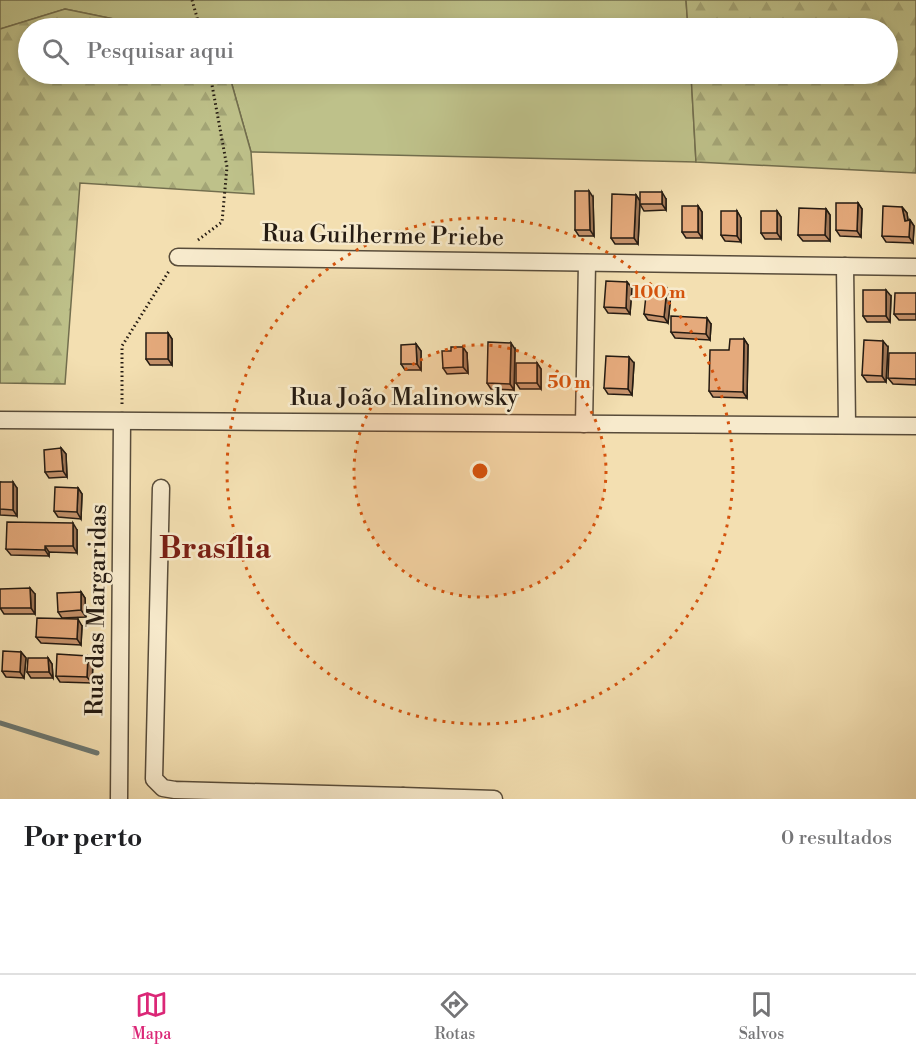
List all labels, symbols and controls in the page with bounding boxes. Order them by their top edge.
search box [18,18,898,84]
icon: search [39,35,72,68]
text: Pesquisar aqui [87,38,234,65]
street label: Rua Guilherme Priebe [262,219,504,253]
text: 100 m [632,281,686,304]
text: 50 m [547,371,591,394]
street label: Rua João Malinowsky [290,383,519,413]
centre of rings [470,461,490,481]
street label: Rua das Margaridas [80,504,114,716]
district label: Brasília [159,530,272,568]
text: Por perto [24,822,142,854]
text: 0 resultados [781,826,892,851]
tab: Mapa [132,988,171,1044]
tab: Rotas [435,988,475,1044]
tab: Salvos [739,988,784,1044]

